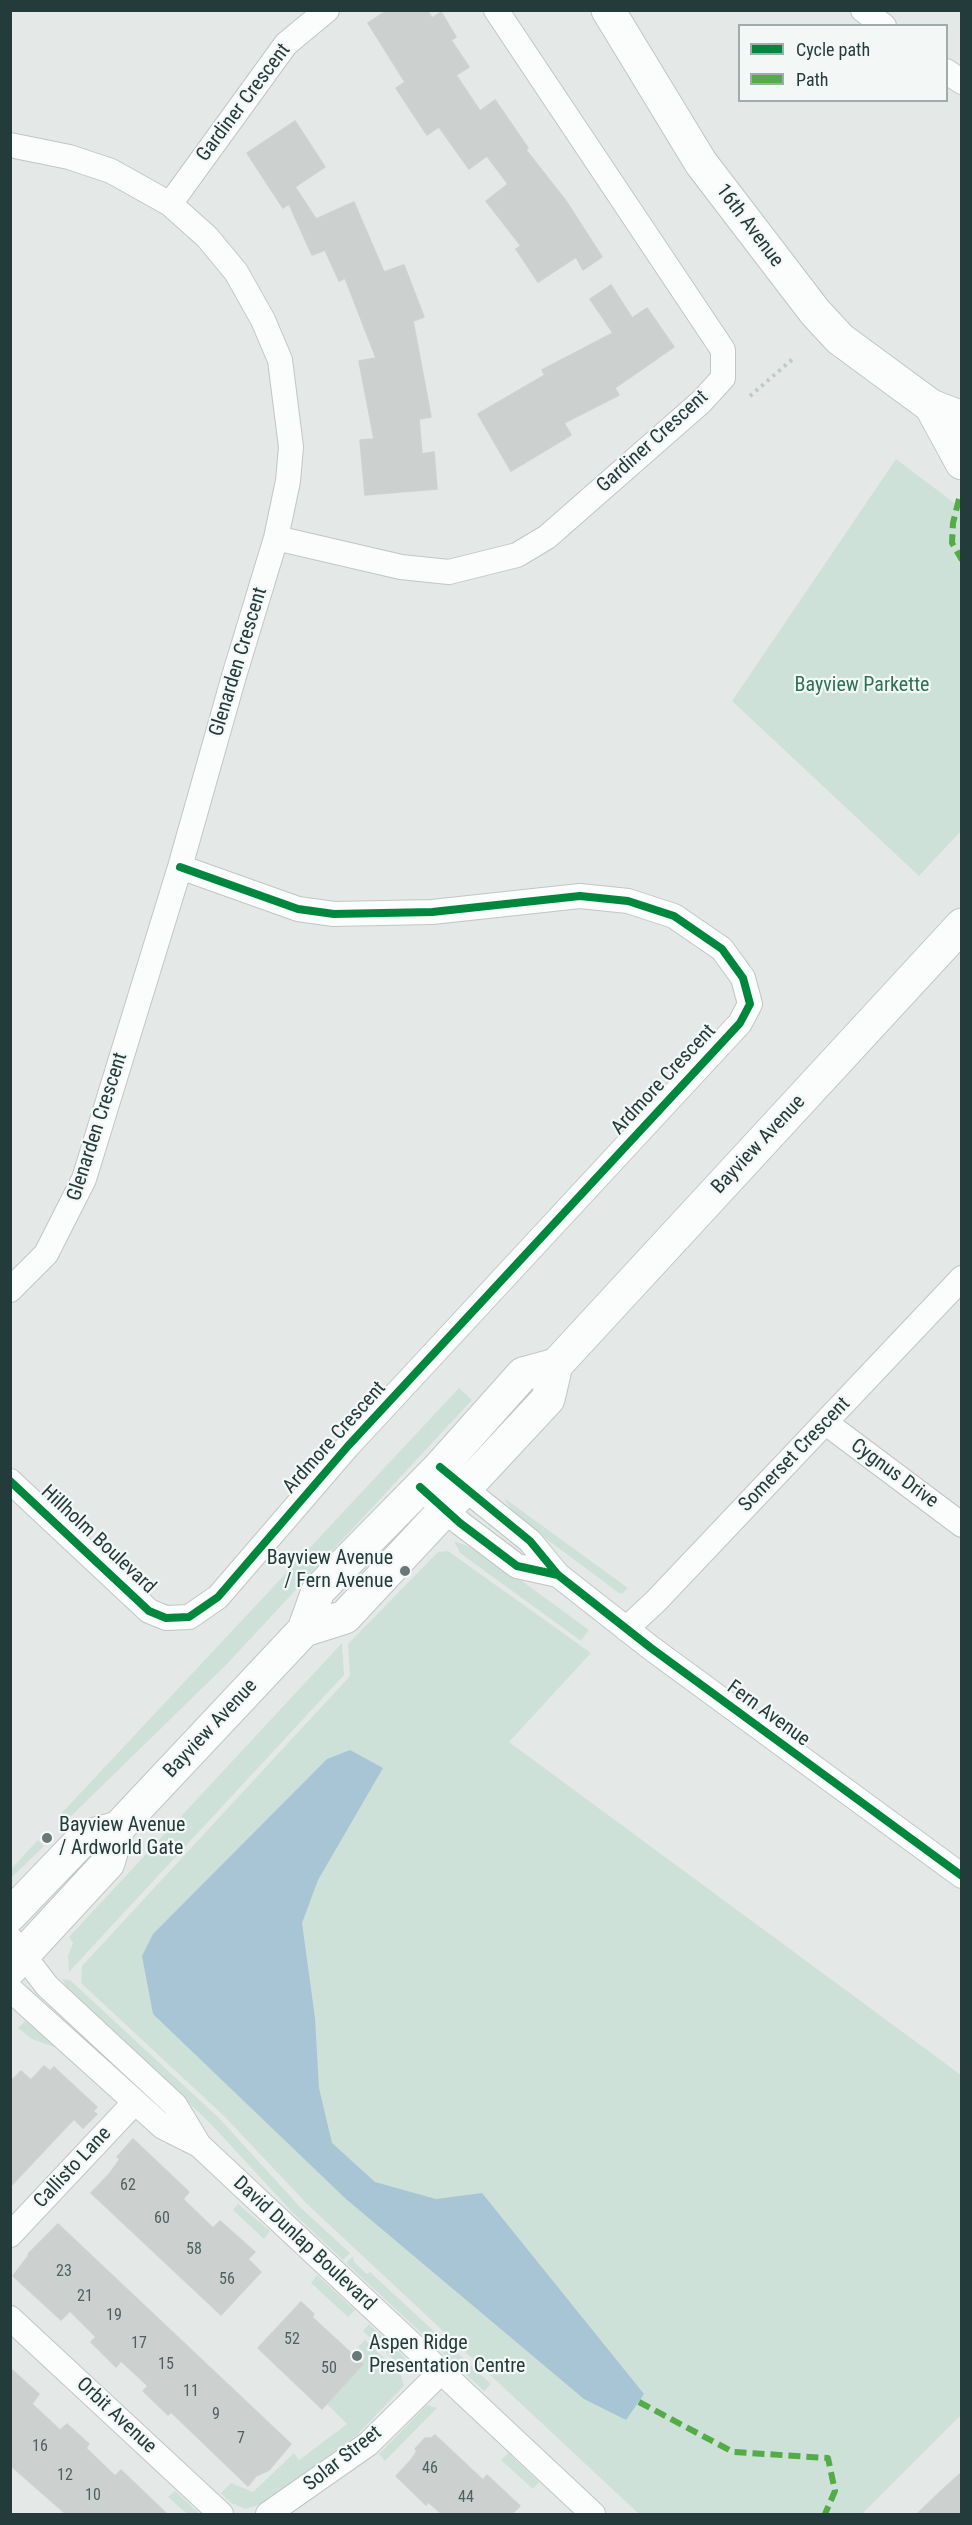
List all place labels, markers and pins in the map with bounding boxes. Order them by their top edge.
place label: Bayview Avenue / Fern Avenue [267,1547,393,1594]
marker: Bayview Avenue / Fern Avenue [398,1564,412,1578]
place label: Bayview Avenue / Ardworld Gate [59,1814,185,1861]
marker: Bayview Avenue / Ardworld Gate [40,1831,54,1845]
place label: Aspen Ridge Presentation Centre [369,2332,525,2379]
marker: Aspen Ridge Presentation Centre [350,2349,364,2363]

